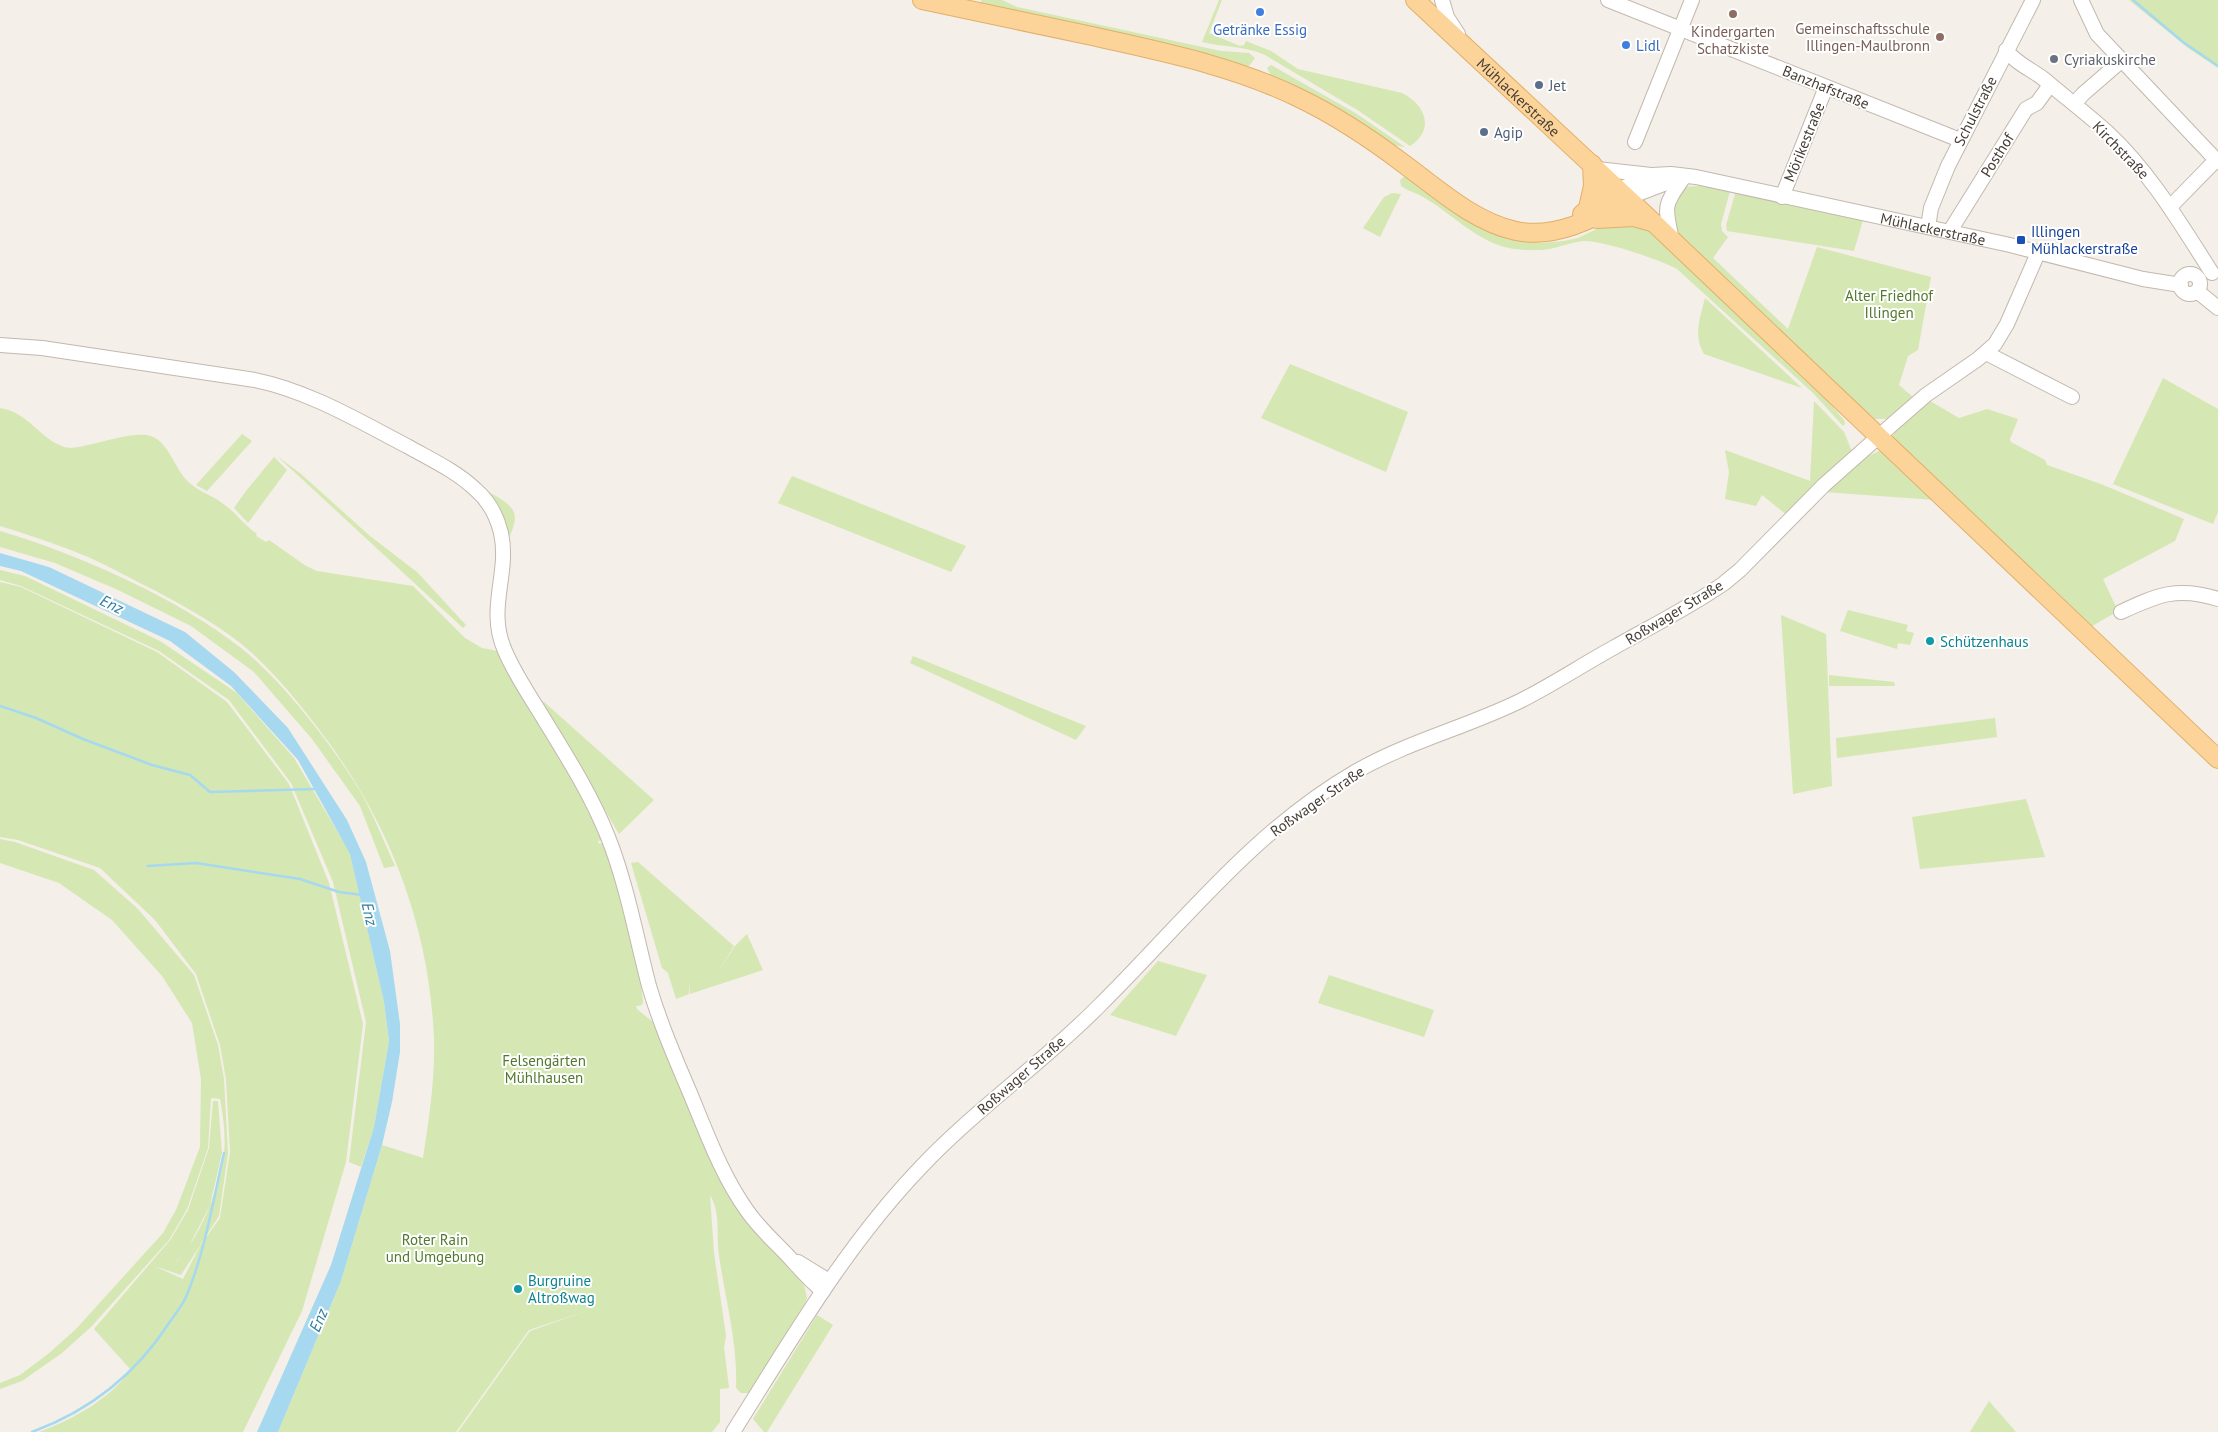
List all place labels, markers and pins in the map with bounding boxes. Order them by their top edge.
marker: Getränke Essig [1254,6,1266,18]
marker: Kindergarten Schatzkiste [1727,8,1739,20]
place label: Gemeinschaftsschule Illingen-Maulbronn [1795,19,1930,55]
place label: Getränke Essig [1213,20,1307,39]
place label: Kindergarten Schatzkiste [1691,22,1775,58]
marker: Gemeinschaftsschule Illingen-Maulbronn [1934,31,1946,43]
place label: Lidl [1636,36,1661,55]
marker: Lidl [1620,39,1632,51]
place label: Cyriakuskirche [2064,50,2156,69]
marker: Cyriakuskirche [2048,53,2060,65]
place label: Jet [1548,76,1566,95]
marker: Jet [1533,79,1545,91]
place label: Agip [1494,123,1523,142]
marker: Agip [1478,126,1490,138]
place label: Illingen Mühlackerstraße [2031,222,2138,258]
marker: Illingen Mühlackerstraße [2015,234,2027,246]
place label: Schützenhaus [1940,632,2028,651]
marker: Schützenhaus [1924,635,1936,647]
place label: Burgruine Altroßwag [528,1271,595,1307]
marker: Burgruine Altroßwag [512,1283,524,1295]

